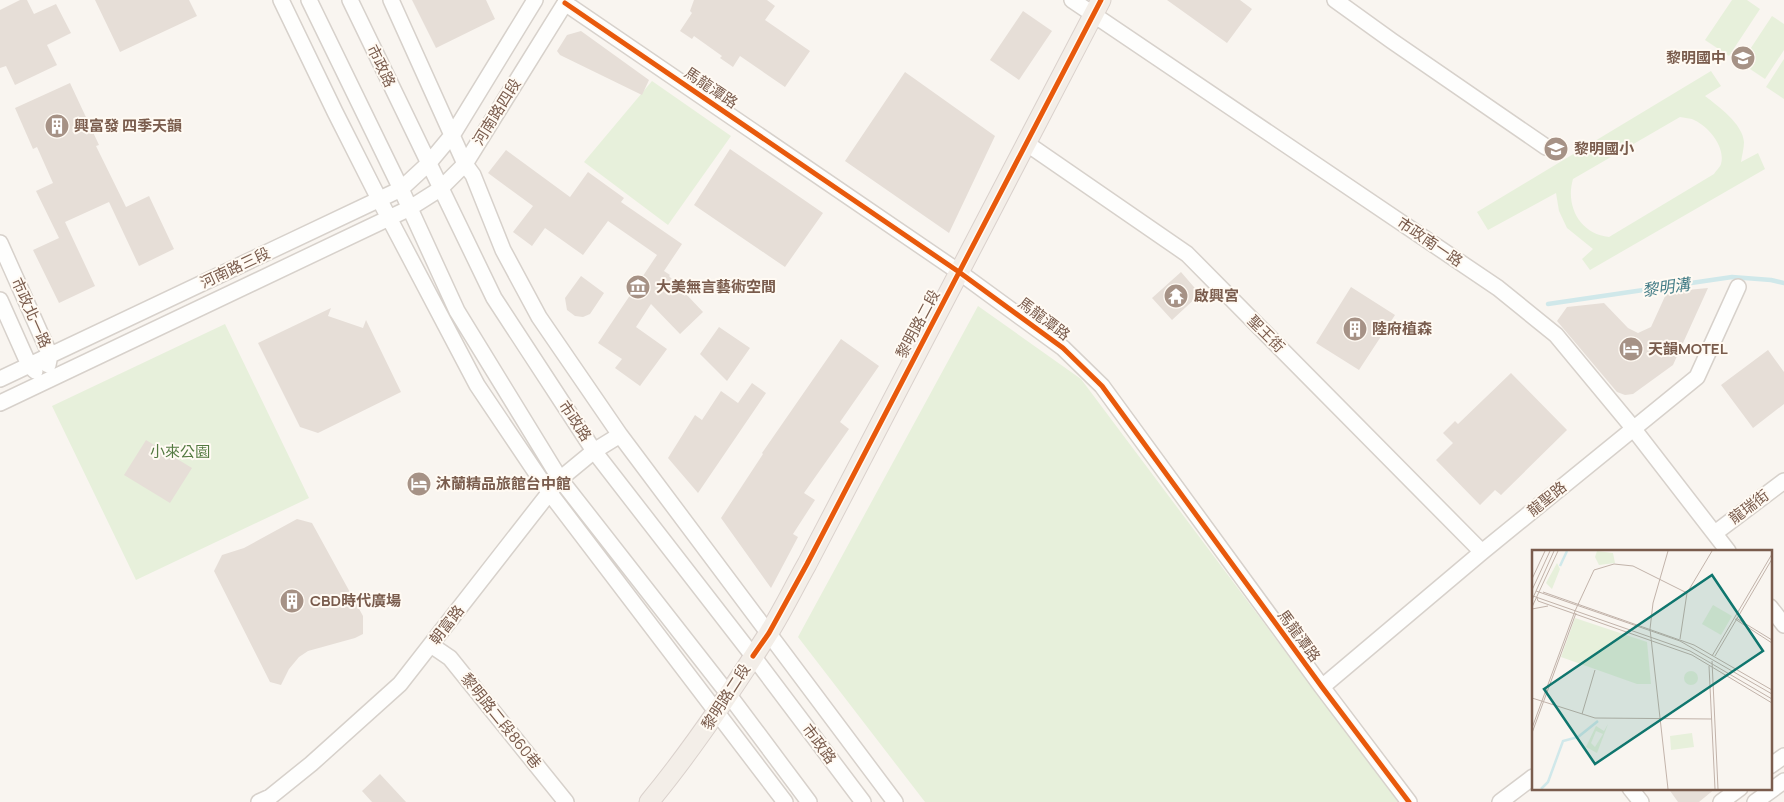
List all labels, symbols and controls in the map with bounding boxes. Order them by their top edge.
street label: 市政路 [362,41,401,91]
school or university icon: 黎明國中 [1730,45,1756,71]
place label: 黎明國中 [1666,47,1726,68]
street label: 馬龍潭路 [681,62,742,113]
street label: 河南路四段 [468,74,525,149]
building icon: 興富發 四季天韻 [44,113,70,139]
place label: 興富發 四季天韻 [74,115,182,136]
school or university icon: 黎明國小 [1543,136,1569,162]
place label: 黎明國小 [1574,138,1635,159]
street label: 市政南一路 [1393,212,1467,271]
street label: 河南路三段 [196,242,273,293]
water label: 黎明溝 [1641,272,1693,301]
street label: 市政北一路 [7,274,56,351]
museum icon: 大美無言藝術空間 [625,274,651,300]
place label: 大美無言藝術空間 [656,276,776,297]
temple icon: 啟興宮 [1163,283,1189,309]
place label: 啟興宮 [1194,285,1239,306]
street label: 黎明路二段 [891,286,944,362]
street label: 馬龍潭路 [1014,292,1075,345]
street label: 聖王街 [1243,310,1290,357]
building icon: 陸府植森 [1342,316,1368,342]
place label: 陸府植森 [1372,318,1432,339]
hotel icon: 天韻MOTEL [1618,336,1644,362]
place label: 天韻MOTEL [1648,338,1728,359]
street label: 市政路 [554,396,597,445]
park label: 小來公園 [150,441,210,462]
hotel icon: 沐蘭精品旅館台中館 [406,471,432,497]
place label: 沐蘭精品旅館台中館 [436,473,571,494]
street label: 龍聖路 [1523,476,1571,521]
street label: 龍瑞街 [1724,485,1773,529]
inset map [1532,550,1772,790]
building icon: CBD時代廣場 [279,588,305,614]
place label: CBD時代廣場 [310,590,401,611]
street label: 朝富路 [424,600,469,649]
street label: 馬龍潭路 [1273,605,1326,666]
street label: 黎明路二段 [696,660,755,734]
street label: 黎明路二段860巷 [456,669,546,773]
street label: 市政路 [797,719,841,768]

